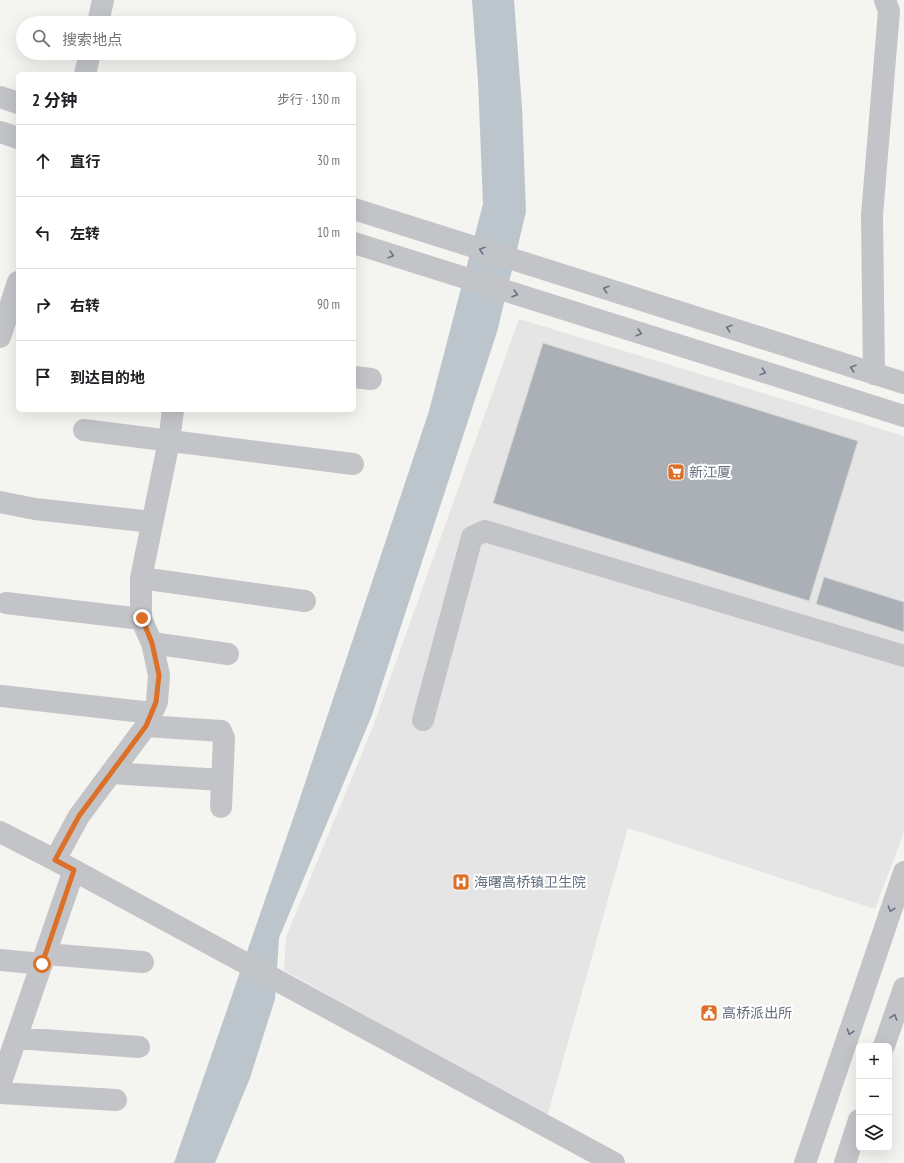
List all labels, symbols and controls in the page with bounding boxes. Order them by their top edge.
search box [16,16,356,60]
icon: search [30,27,52,49]
text: 搜索地点 [62,30,122,49]
text: 2 分钟 [32,89,78,111]
text: 步行 · 130 m [277,91,340,108]
icon: ahead [32,150,54,172]
text: 直行 [70,152,100,171]
text: 30 m [317,152,340,169]
icon: left [32,222,54,244]
text: 左转 [70,224,100,243]
text: 10 m [317,224,340,241]
one-way arrow [478,246,485,255]
one-way arrow [388,250,395,259]
one-way arrow [602,285,609,294]
one-way arrow [512,289,519,298]
icon: right [32,294,54,316]
text: 右转 [70,296,100,315]
text: 90 m [317,296,340,313]
one-way arrow [726,324,733,333]
one-way arrow [636,328,643,337]
one-way arrow [850,364,857,373]
icon: arrive [32,366,54,388]
one-way arrow [760,367,767,376]
text: 到达目的地 [70,368,145,387]
supermarket icon: 新江厦 [666,462,686,482]
place label: 新江厦 [689,463,731,481]
route end [133,609,151,627]
hospital icon: 海曙高桥镇卫生院 [451,872,471,892]
place label: 海曙高桥镇卫生院 [474,873,586,891]
one-way arrow [888,905,896,912]
route start [33,955,51,973]
public building icon: 高桥派出所 [699,1003,719,1023]
place label: 高桥派出所 [722,1004,792,1022]
one-way arrow [889,1014,898,1021]
one-way arrow [846,1028,854,1035]
map controls [856,1043,892,1151]
button: + [856,1043,892,1079]
button: − [856,1079,892,1115]
button: layers [856,1115,892,1151]

